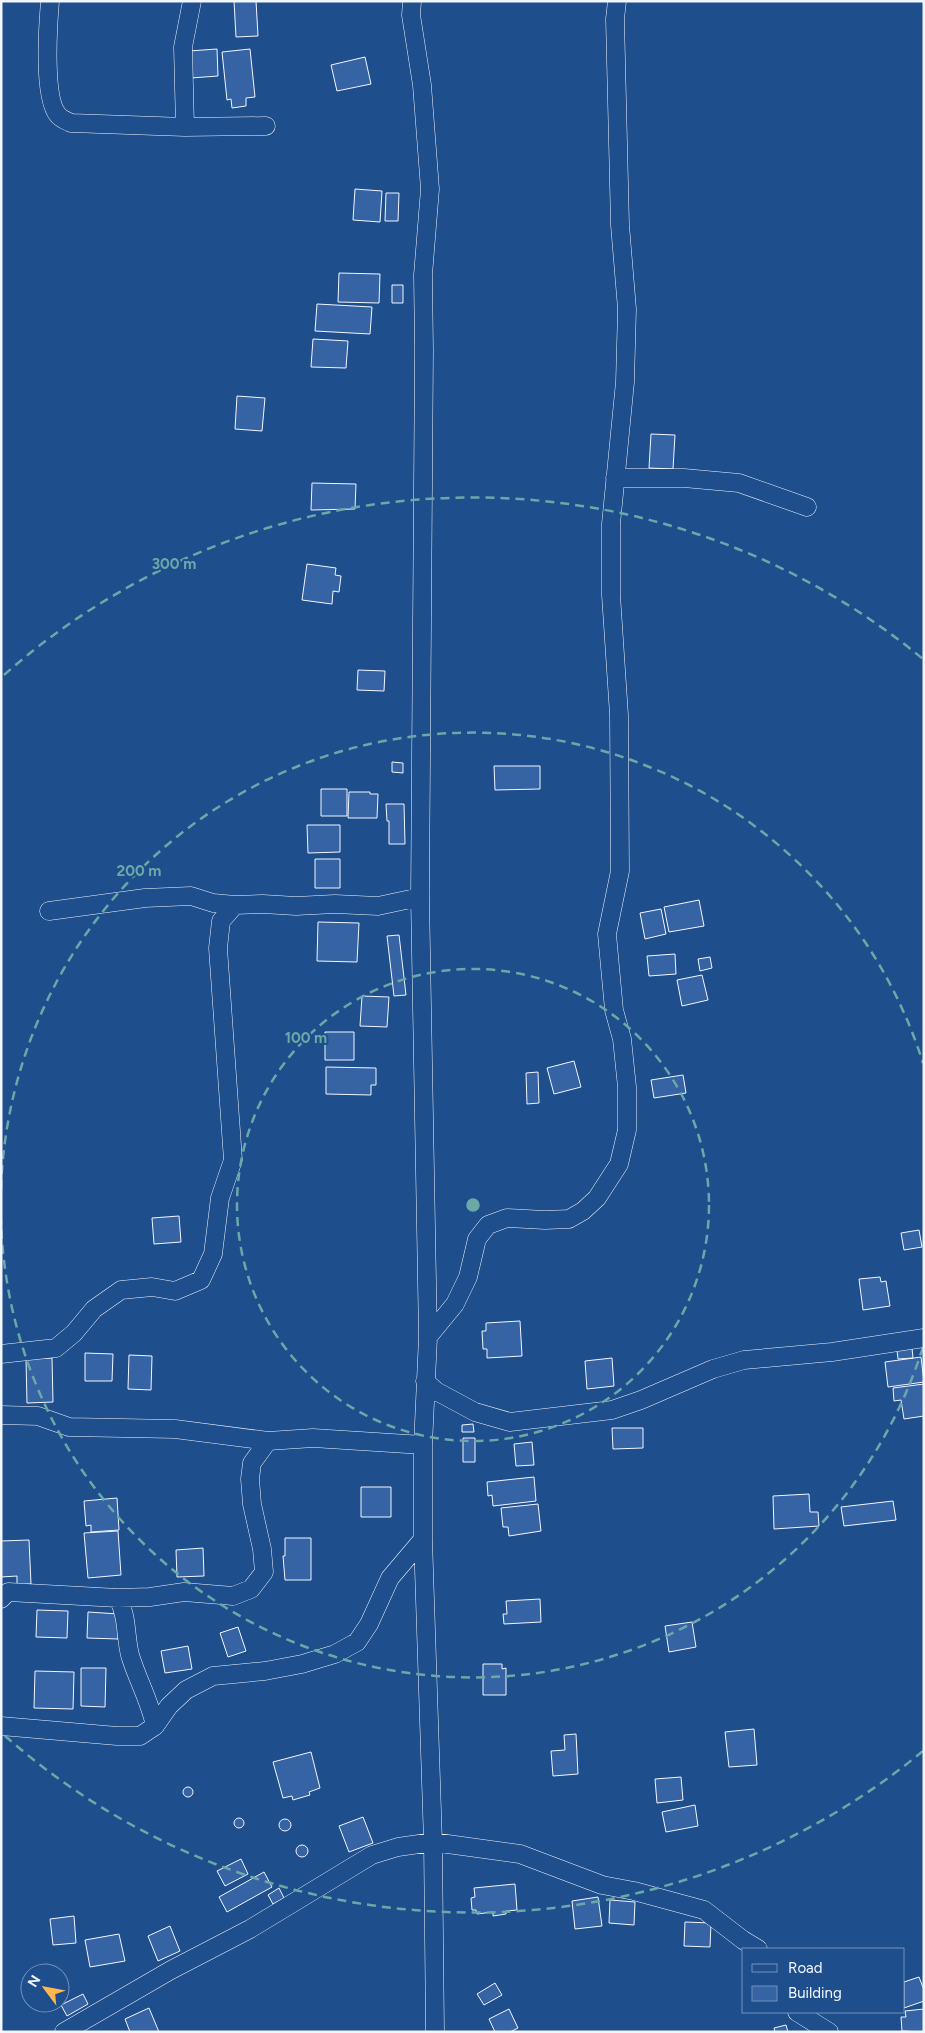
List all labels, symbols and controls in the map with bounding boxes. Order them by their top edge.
text: 300 m [152,555,196,573]
text: 200 m [117,862,161,880]
text: 100 m [285,1029,327,1047]
centre of rings [464,1196,482,1214]
legend [742,1948,905,2013]
text: Road [788,1959,823,1977]
north arrow [20,1963,70,2013]
text: N [24,1972,44,1990]
text: Building [788,1984,842,2002]

